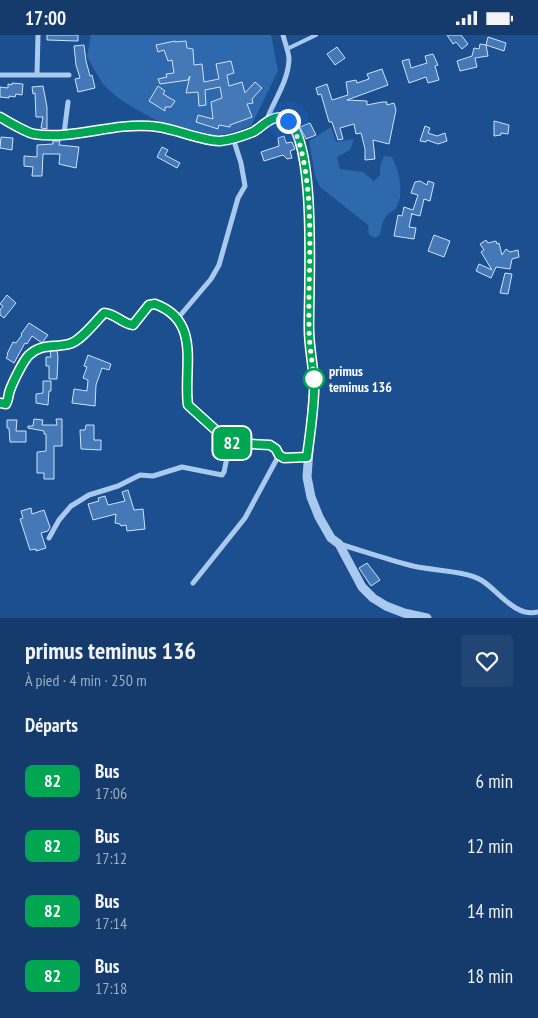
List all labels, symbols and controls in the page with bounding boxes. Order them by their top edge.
text: 17:00 [25,6,66,30]
your location [276,109,301,134]
place label: primus teminus 136 [329,362,392,396]
marker: primus teminus 136 [303,368,325,390]
line badge: 82 [210,427,254,459]
text: 82 [223,431,241,454]
text: primus teminus 136 [25,635,196,666]
button: heart [461,635,513,687]
text: À pied · 4 min · 250 m [25,670,147,690]
text: Départs [25,713,78,737]
text: Bus [95,759,119,783]
text: 82 [44,769,61,792]
text: 6 min [476,769,513,793]
text: 17:06 [95,783,127,803]
text: Bus [95,824,119,848]
text: 82 [44,834,61,857]
text: 12 min [467,834,513,858]
text: 17:12 [95,848,127,868]
text: Bus [95,889,119,913]
text: 82 [44,899,61,922]
text: 14 min [467,899,513,923]
text: 17:14 [95,913,127,933]
text: Bus [95,954,119,978]
text: 82 [44,964,61,987]
text: 18 min [467,964,513,988]
text: 17:18 [95,978,127,998]

